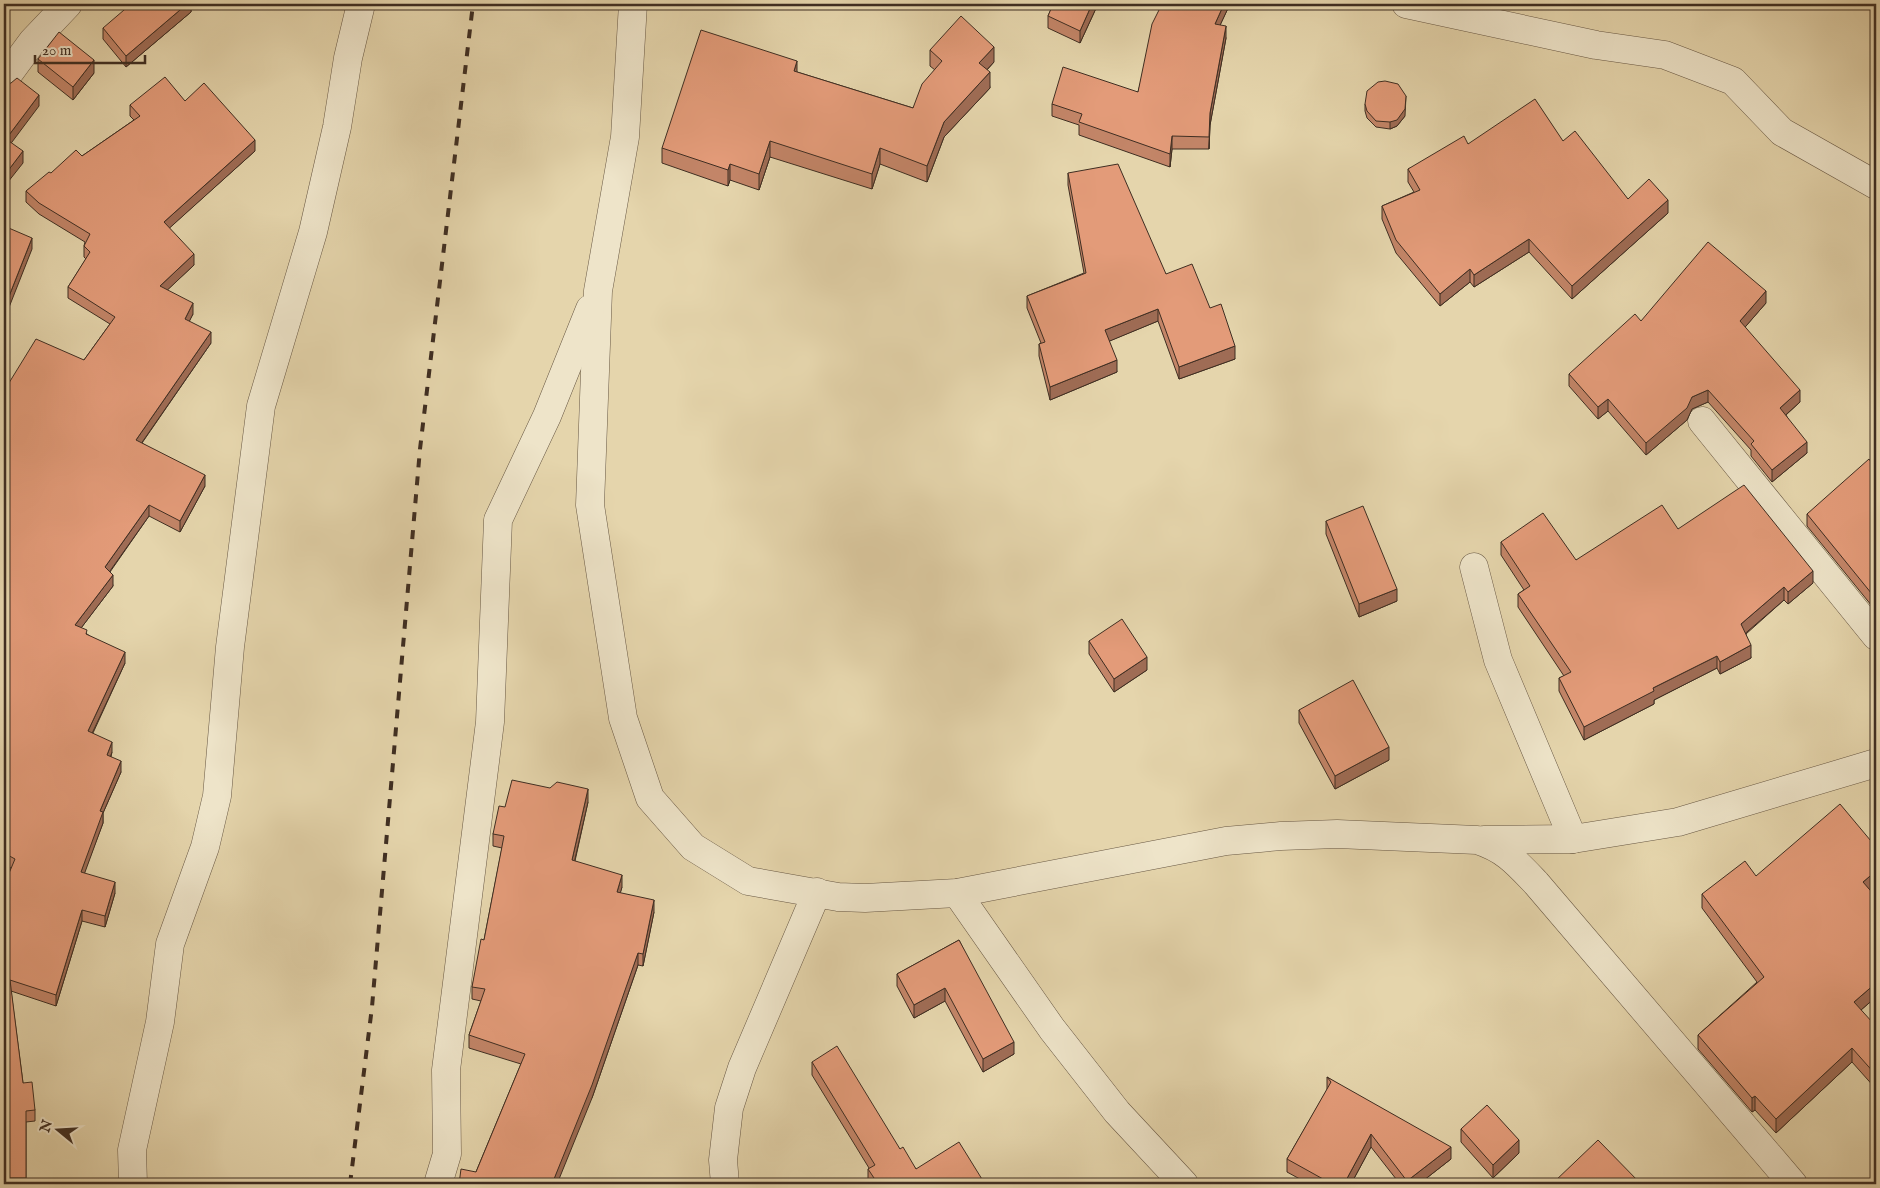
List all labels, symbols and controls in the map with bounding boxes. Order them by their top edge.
scale bar [35,32,145,64]
text: 20 m [42,41,72,60]
north arrow [32,1106,82,1156]
text: N [36,1118,57,1136]

